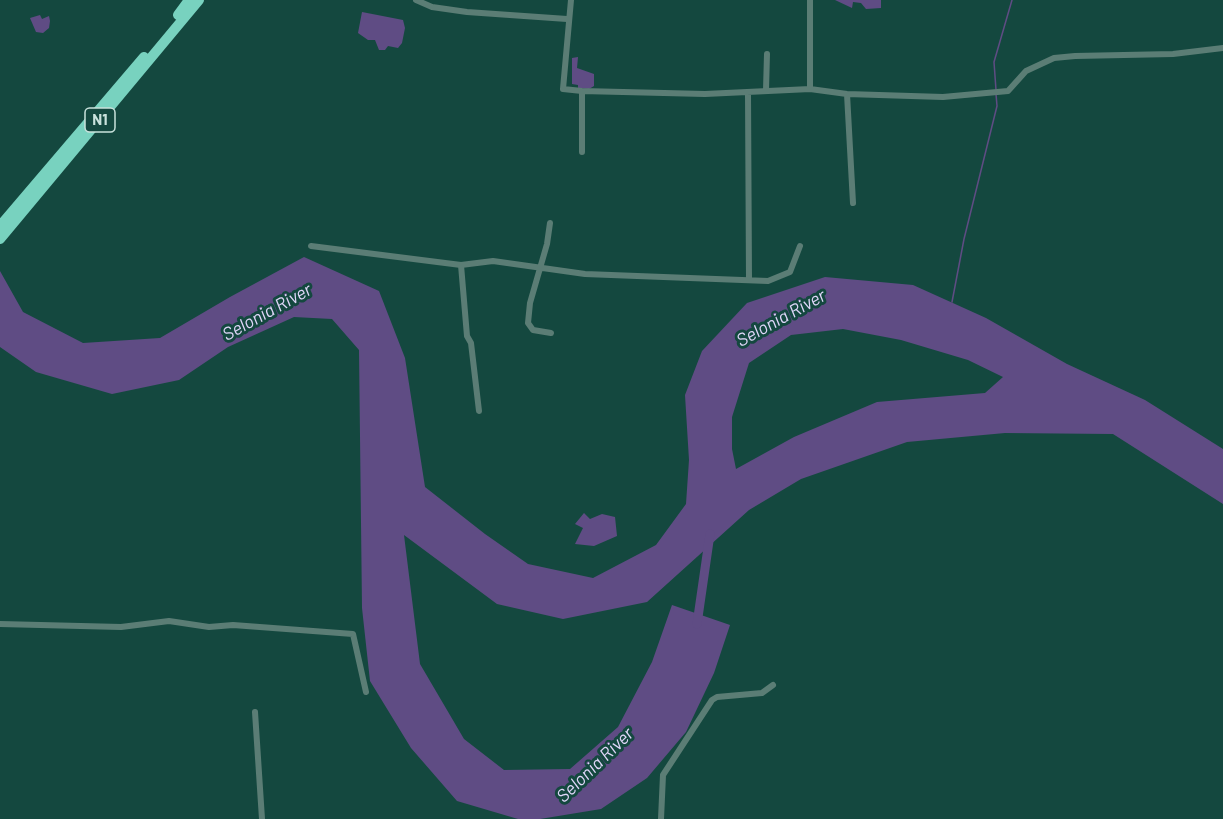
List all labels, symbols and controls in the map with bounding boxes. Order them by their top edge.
road number: N1 [85,108,115,132]
water label: Selonia River [219,279,315,345]
water label: Selonia River [733,285,829,351]
water label: Selonia River [552,723,638,807]

